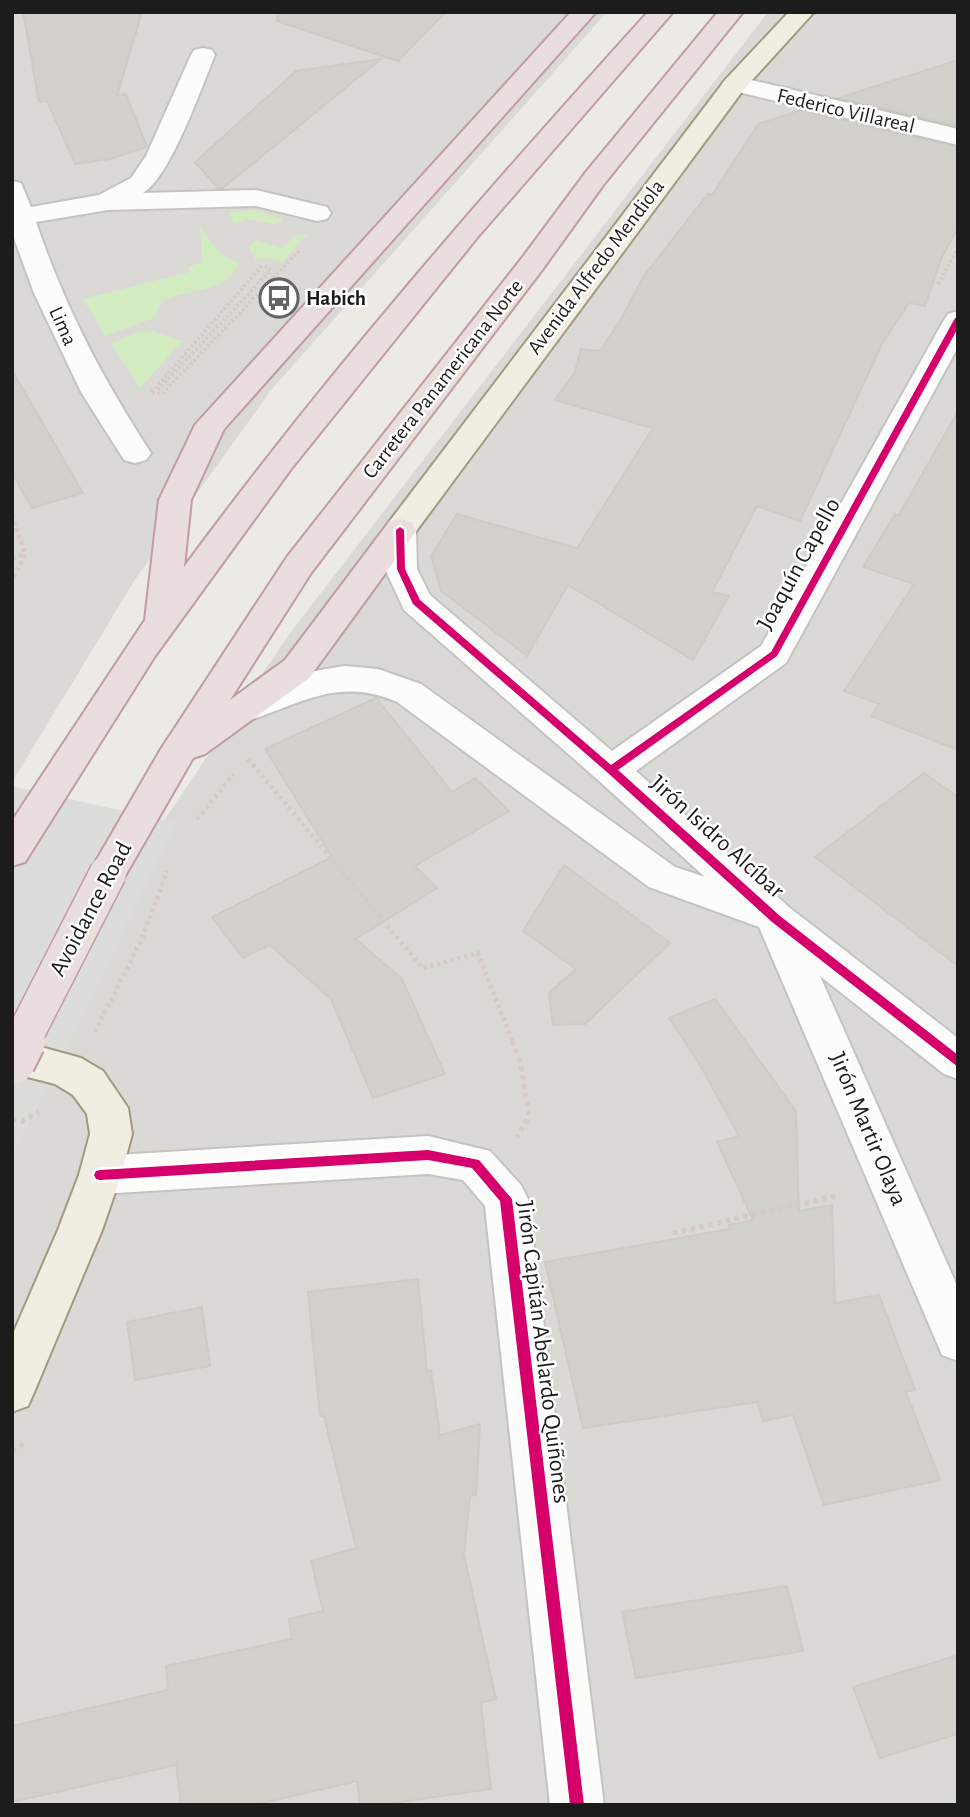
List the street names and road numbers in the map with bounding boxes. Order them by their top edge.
street label: Federico Villareal [775,85,917,137]
street label: Avenida Alfredo Mendiola [524,176,669,358]
street label: Carretera Panamericana Norte [359,275,527,483]
street label: Lima [45,303,81,349]
street label: Joaquín Capello [753,494,845,634]
street label: Jirón Isidro Alcíbar [645,771,789,903]
street label: Avoidance Road [46,838,136,980]
street label: Jirón Martir Olaya [825,1049,911,1209]
street label: Jirón Capitán Abelardo Quiñones [513,1199,573,1505]

